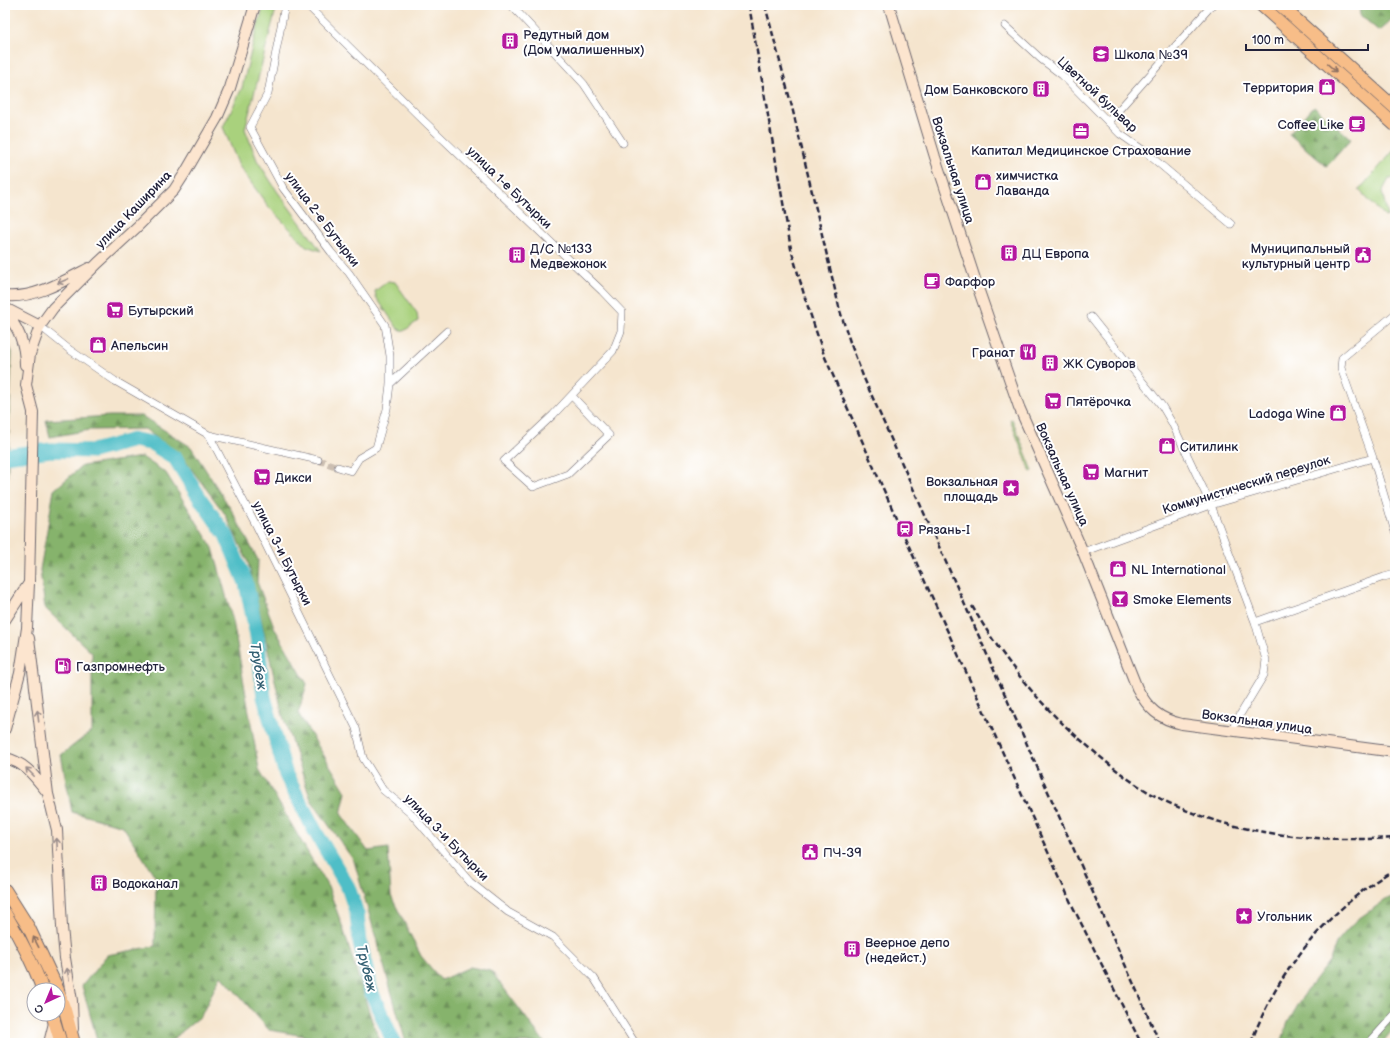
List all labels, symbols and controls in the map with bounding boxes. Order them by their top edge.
scale bar [1246,26,1368,52]
place label: Редутный дом (Дом умалишенных) [523,27,645,58]
building icon: Редутный дом (Дом умалишенных) [500,31,520,51]
text: 100 m [1252,33,1284,48]
school or university icon: Школа №39 [1091,44,1111,64]
place label: Школа №39 [1114,47,1188,63]
street label: Цветной бульвар [1054,53,1141,136]
one-way arrow [1327,64,1337,73]
shop icon: Территория [1317,77,1337,97]
building icon: Дом Банковского [1031,79,1051,99]
place label: Территория [1243,80,1314,96]
place label: Дом Банковского [924,82,1028,98]
cafe icon: Coffee Like [1347,114,1367,134]
street label: Вокзальная улица [928,115,978,226]
place label: Coffee Like [1278,117,1344,133]
office icon: Капитал Медицинское Страхование [1071,121,1091,141]
street label: улица 1-е Бутырки [463,143,555,232]
place label: Капитал Медицинское Страхование [971,143,1191,159]
street label: улица Каширина [92,167,175,252]
place label: химчистка Лаванда [995,168,1059,199]
street label: улица 2-е Бутырки [281,169,363,270]
shop icon: химчистка Лаванда [973,172,993,192]
place label: Д/С №133 Медвежонок [530,241,607,272]
place label: Муниципальный культурный центр [1242,241,1351,272]
building icon: ДЦ Европа [999,243,1019,263]
building icon: Д/С №133 Медвежонок [507,245,527,265]
public building icon: Муниципальный культурный центр [1353,245,1373,265]
place label: ДЦ Европа [1022,246,1090,262]
cafe icon: Фарфор [922,271,942,291]
place label: Фарфор [945,274,996,290]
one-way arrow [58,277,70,285]
supermarket icon: Бутырский [105,300,125,320]
place label: Бутырский [128,303,194,319]
shop icon: Апельсин [88,335,108,355]
place label: Апельсин [110,338,168,354]
restaurant icon: Гранат [1018,342,1038,362]
place label: Гранат [972,345,1015,361]
building icon: ЖК Суворов [1040,353,1060,373]
place label: ЖК Суворов [1063,356,1136,372]
supermarket icon: Пятёрочка [1043,391,1063,411]
place label: Пятёрочка [1066,394,1131,410]
shop icon: Ladoga Wine [1328,403,1348,423]
place label: Ladoga Wine [1249,406,1325,422]
street label: Вокзальная улица [1032,420,1092,529]
shop icon: Ситилинк [1157,436,1177,456]
place label: Ситилинк [1180,439,1238,455]
street label: Коммунистический переулок [1161,452,1332,518]
supermarket icon: Магнит [1081,462,1101,482]
place label: Магнит [1104,465,1148,481]
supermarket icon: Дикси [252,467,272,487]
place label: Дикси [275,470,312,486]
place label: Вокзальная площадь [926,474,999,505]
place icon: Вокзальная площадь [1001,478,1021,498]
street label: улица 3-и Бутырки [249,499,315,608]
station icon: Рязань-I [895,519,915,539]
place label: Рязань-I [918,522,970,538]
shop icon: NL International [1108,559,1128,579]
place label: NL International [1131,562,1226,578]
bar icon: Smoke Elements [1110,589,1130,609]
place label: Smoke Elements [1133,592,1232,608]
water label: Трубеж [246,641,271,691]
fuel station icon: Газпромнефть [53,656,73,676]
place label: Газпромнефть [76,659,166,675]
street label: Вокзальная улица [1201,706,1313,738]
one-way arrow [34,710,42,723]
one-way arrow [25,767,35,777]
street label: улица 3-и Бутырки [401,791,492,885]
one-way arrow [54,838,61,851]
public building icon: ПЧ-39 [800,842,820,862]
place label: ПЧ-39 [823,845,862,861]
building icon: Водоканал [89,873,109,893]
place label: Водоканал [112,876,178,892]
place icon: Угольник [1234,906,1254,926]
place label: Угольник [1257,909,1312,925]
place label: Веерное депо (недейст.) [865,935,950,966]
one-way arrow [32,936,39,948]
building icon: Веерное депо (недейст.) [842,939,862,959]
water label: Трубеж [352,943,381,994]
one-way arrow [63,968,71,981]
north arrow [26,982,66,1022]
text: С [32,1001,47,1016]

